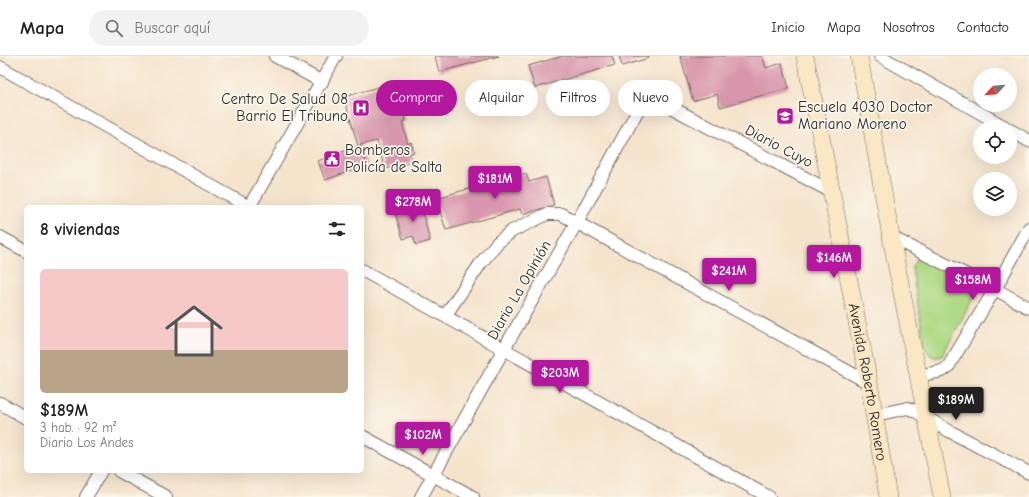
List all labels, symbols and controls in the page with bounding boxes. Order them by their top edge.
search box [89,10,369,46]
text: Mapa [20,17,65,39]
icon: search [103,17,125,39]
text: Buscar aquí [135,19,210,37]
text: Inicio [771,19,805,36]
text: Mapa [827,19,861,36]
text: Nosotros [883,19,935,36]
text: Contacto [957,19,1009,36]
north arrow [973,68,1017,112]
map controls [973,68,1017,216]
chip: Comprar [376,80,457,116]
chip: Alquilar [465,80,538,116]
chip: Filtros [546,80,610,116]
chip: Nuevo [618,80,683,116]
place label: Centro De Salud 08 Barrio El Tribuno [221,90,348,125]
hospital icon: Centro De Salud 08 Barrio El Tribuno [351,98,371,118]
place label: Escuela 4030 Doctor Mariano Moreno [798,98,932,133]
school or university icon: Escuela 4030 Doctor Mariano Moreno [775,106,795,126]
button: locate [973,120,1017,164]
street label: Diario Cuyo [742,121,816,171]
place label: Bomberos Policía de Salta [345,141,442,176]
public building icon: Bomberos Policía de Salta [322,149,342,169]
pin: $181M [467,166,523,200]
text: $181M [477,171,513,186]
button: layers [973,172,1017,216]
pin: $278M [385,189,441,223]
text: $278M [395,194,431,209]
icon: filters [326,218,348,240]
text: 8 viviendas [40,220,120,239]
street label: Diario La Opinión [483,237,555,343]
pin: $146M [806,245,862,279]
text: $146M [816,250,852,265]
pin: $241M [701,258,757,292]
text: $241M [711,263,747,278]
pin: $158M [945,267,1001,301]
text: $158M [955,272,991,287]
icon: home [158,295,230,367]
street label: Avenida Roberto Romero [845,302,891,462]
pin: $203M [532,360,588,394]
text: $203M [541,365,579,380]
pin: $189M [928,387,984,421]
text: $189M [938,392,974,407]
text: $189M [40,401,88,420]
text: 3 hab. · 92 m² [40,420,116,435]
pin: $102M [395,422,451,456]
text: $102M [404,427,442,442]
text: Diario Los Andes [40,435,134,450]

